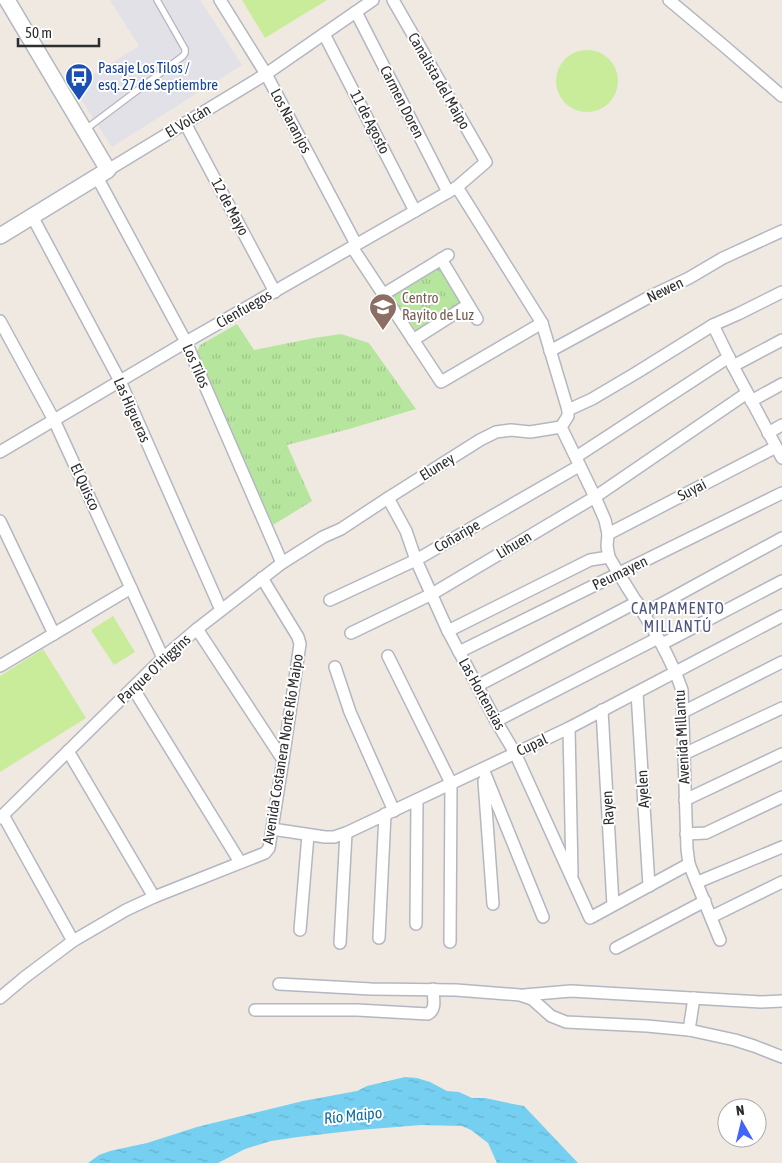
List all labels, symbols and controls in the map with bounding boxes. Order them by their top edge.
scale bar [18,15,99,47]
text: 50 m [25,24,52,41]
street label: Canalista del Maipo [405,29,474,132]
place label: Pasaje Los Tilos / esq. 27 de Septiembre [98,59,218,93]
bus stop icon: Pasaje Los Tilos / esq. 27 de Septiembre [64,62,94,101]
street label: Carmen Doren [377,63,428,141]
street label: Los Naranjos [267,86,315,156]
street label: 11 de Agosto [347,87,394,156]
street label: El Volcán [162,100,214,141]
street label: 12 de Mayo [208,175,253,238]
street label: Newen [644,273,686,306]
street label: Cienfuegos [213,286,274,331]
place label: Centro Rayito de Luz [402,289,474,323]
school or university icon: Centro Rayito de Luz [368,292,398,331]
street label: Los Tilos [179,341,214,390]
street label: Las Higueras [111,375,154,445]
street label: Eluney [416,449,457,484]
street label: El Quisco [67,461,104,513]
street label: Suyai [675,475,709,504]
street label: Coñaripe [431,516,483,555]
street label: Lihuen [493,528,534,562]
street label: Peumayen [589,552,650,593]
district label: CAMPAMENTO MILLANTÚ [631,599,725,635]
street label: Parque O'Higgins [114,630,194,707]
street label: Avenida Costanera Norte Río Maipo [259,652,306,845]
street label: Las Hortensias [456,655,509,733]
street label: Avenida Millantu [671,689,692,785]
street label: Cupal [514,730,550,759]
street label: Ayelen [633,770,652,808]
street label: Rayen [598,790,617,826]
north arrow [717,1098,767,1148]
text: N [735,1102,745,1119]
water label: Río Maipo [323,1103,383,1128]

